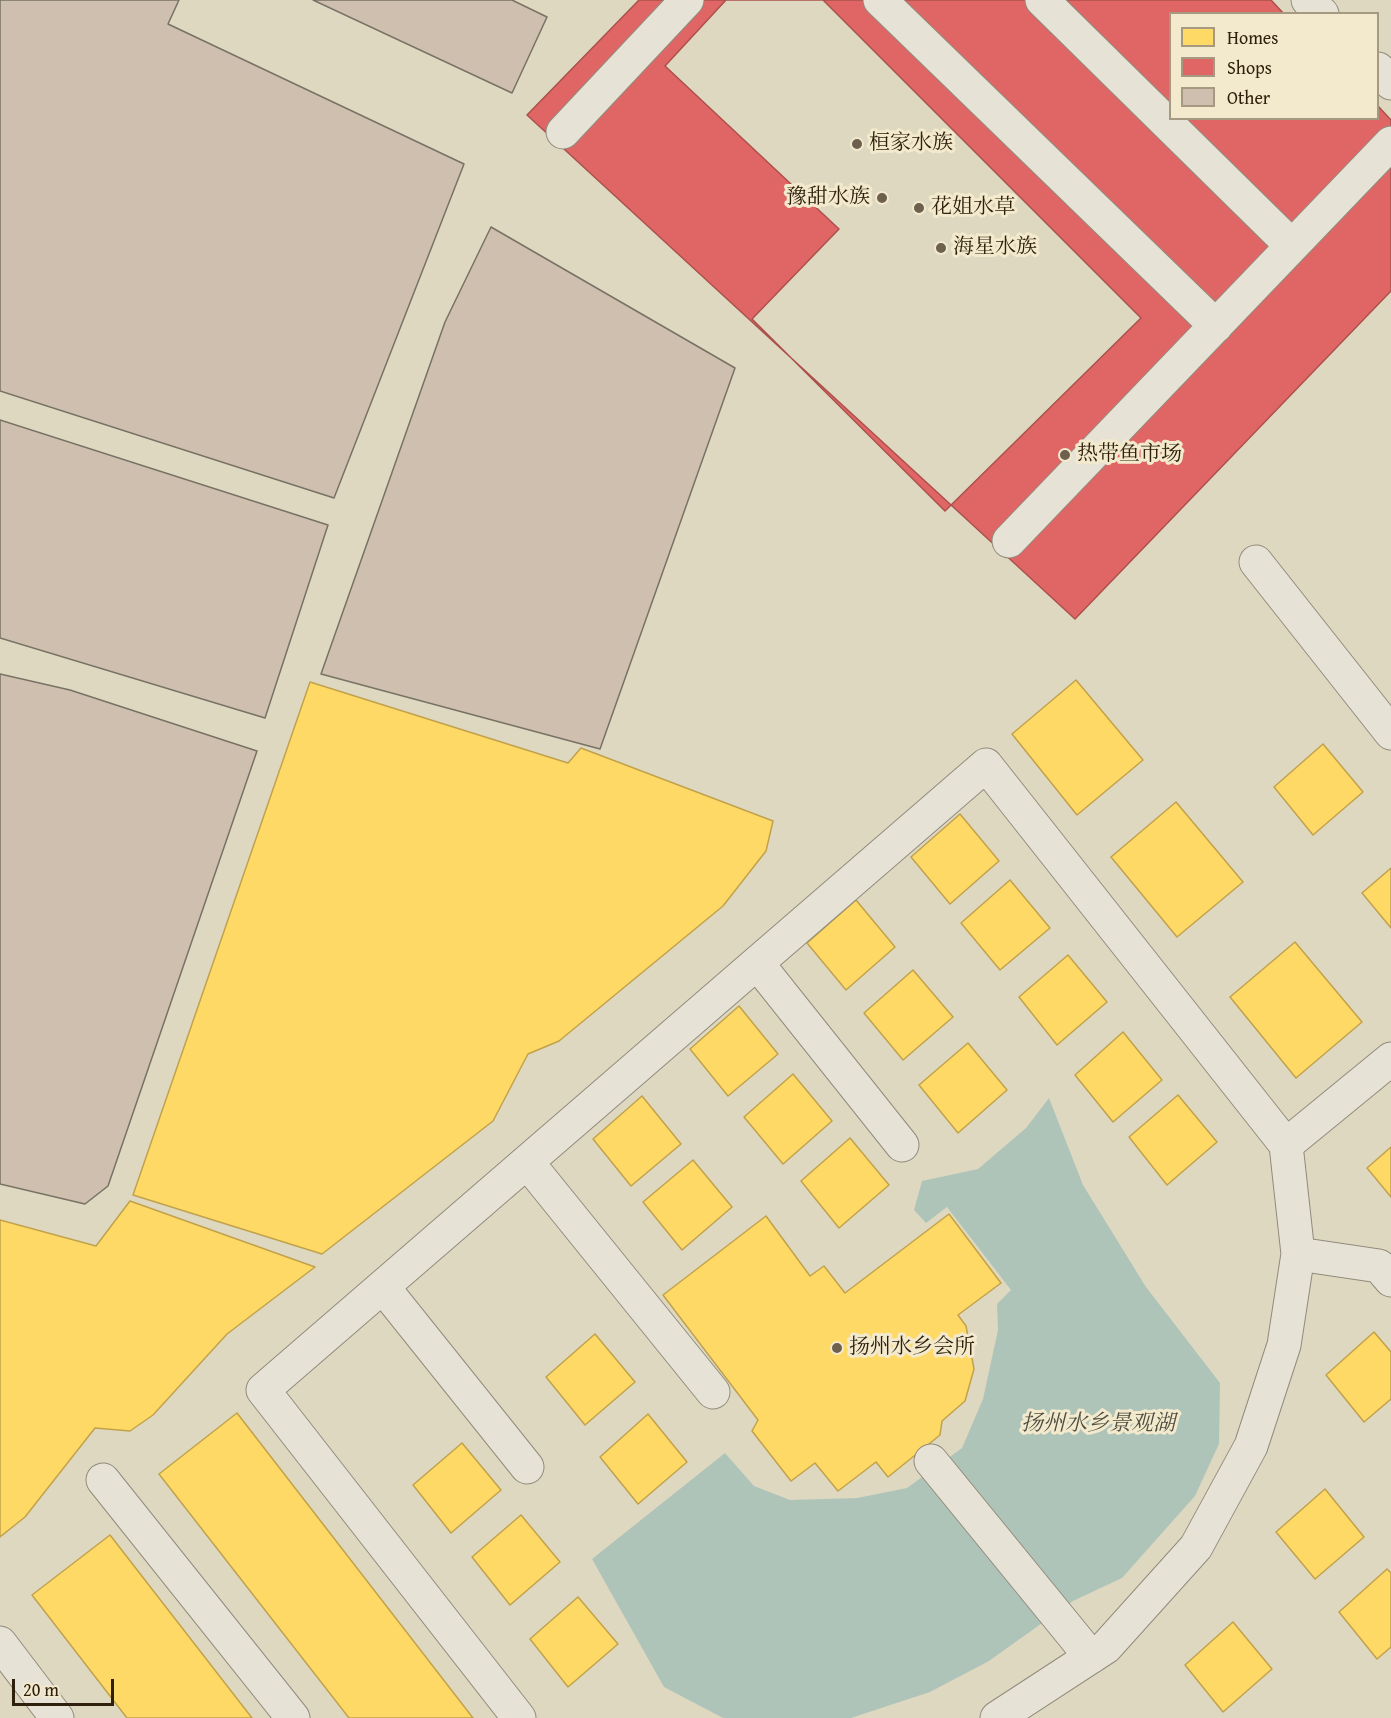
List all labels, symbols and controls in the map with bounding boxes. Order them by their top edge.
legend [1169,12,1379,120]
text: Homes [1227,24,1278,51]
text: Shops [1227,54,1272,81]
text: Other [1227,84,1270,111]
place label: 桓家水族 [869,131,953,157]
marker: 桓家水族 [850,137,864,151]
place label: 豫甜水族 [786,185,870,211]
marker: 豫甜水族 [875,191,889,205]
place label: 花姐水草 [931,195,1015,221]
marker: 花姐水草 [912,201,926,215]
place label: 海星水族 [953,235,1037,261]
marker: 海星水族 [934,241,948,255]
place label: 热带鱼市场 [1077,442,1182,468]
marker: 热带鱼市场 [1058,448,1072,462]
place label: 扬州水乡会所 [849,1335,975,1361]
marker: 扬州水乡会所 [830,1341,844,1355]
water label: 扬州水乡景观湖 [1021,1411,1175,1437]
scale bar [15,1667,117,1705]
text: 20 m [23,1676,59,1703]

